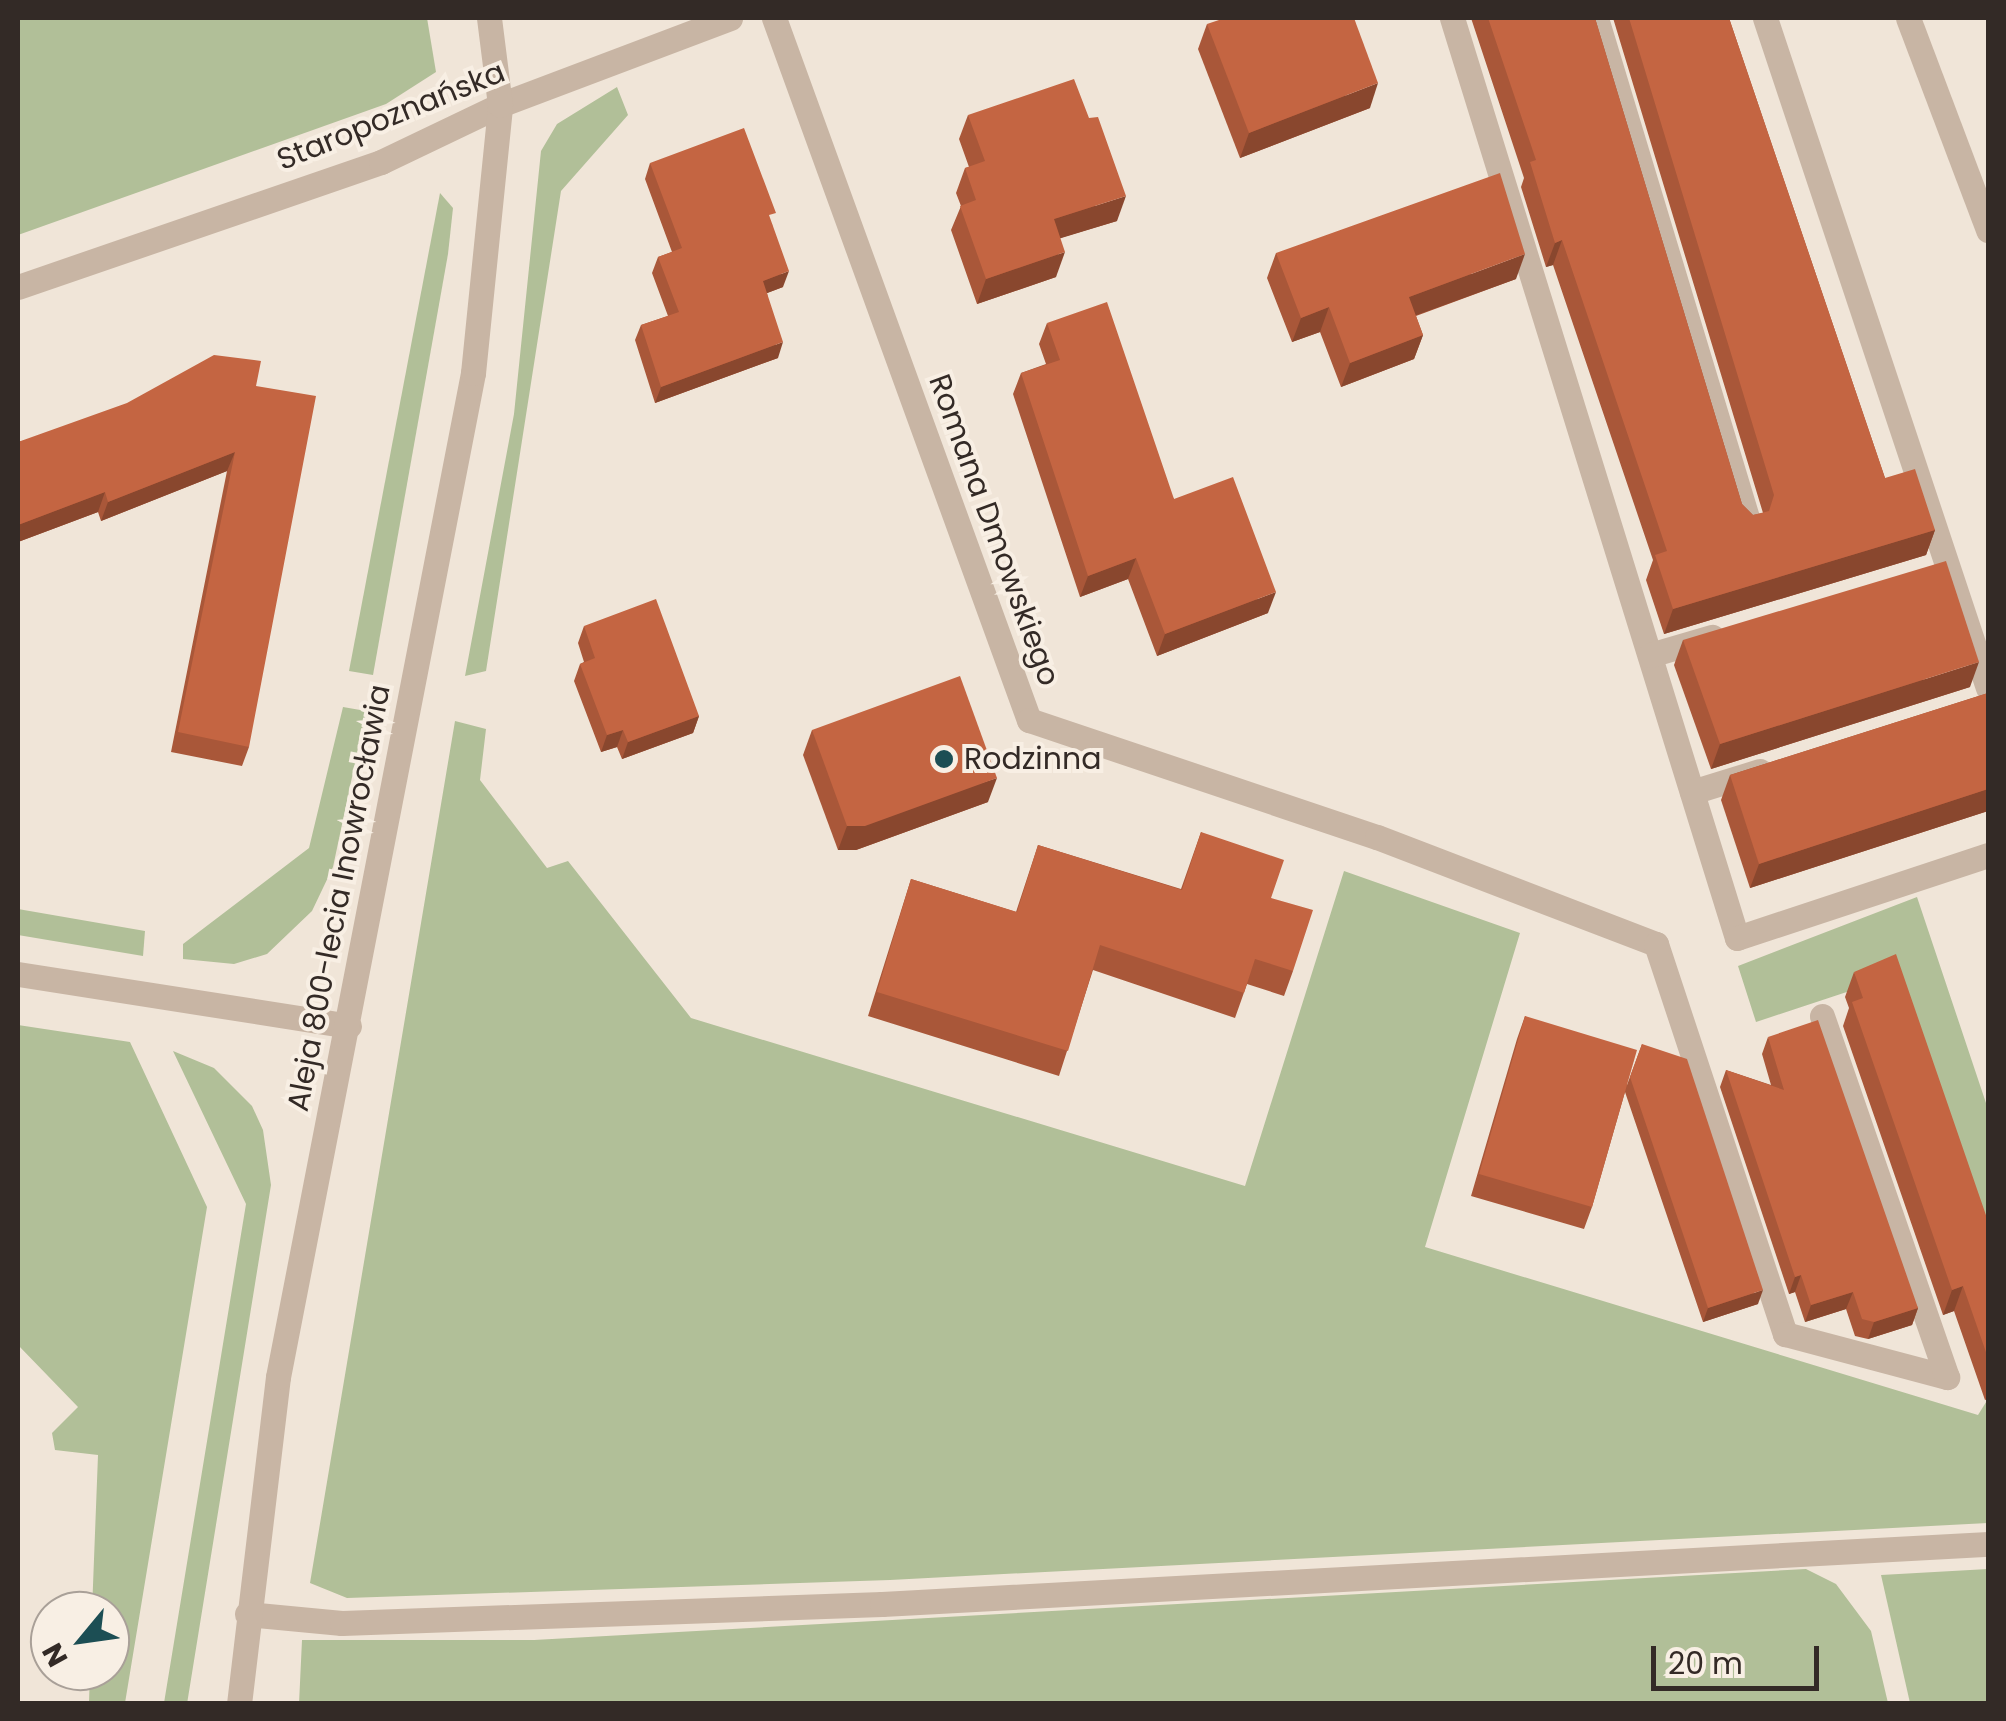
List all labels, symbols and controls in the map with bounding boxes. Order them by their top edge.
street label: Staropoznańska [272,54,510,178]
street label: Romana Dmowskiego [921,369,1067,691]
street label: Aleja 800-lecia Inowrocławia [280,682,398,1114]
place label: Rodzinna [964,741,1101,777]
marker: Rodzinna [933,748,955,770]
north arrow [30,1591,130,1691]
scale bar [1656,1626,1824,1688]
text: N [33,1636,77,1673]
text: 20 m [1668,1642,1743,1685]

